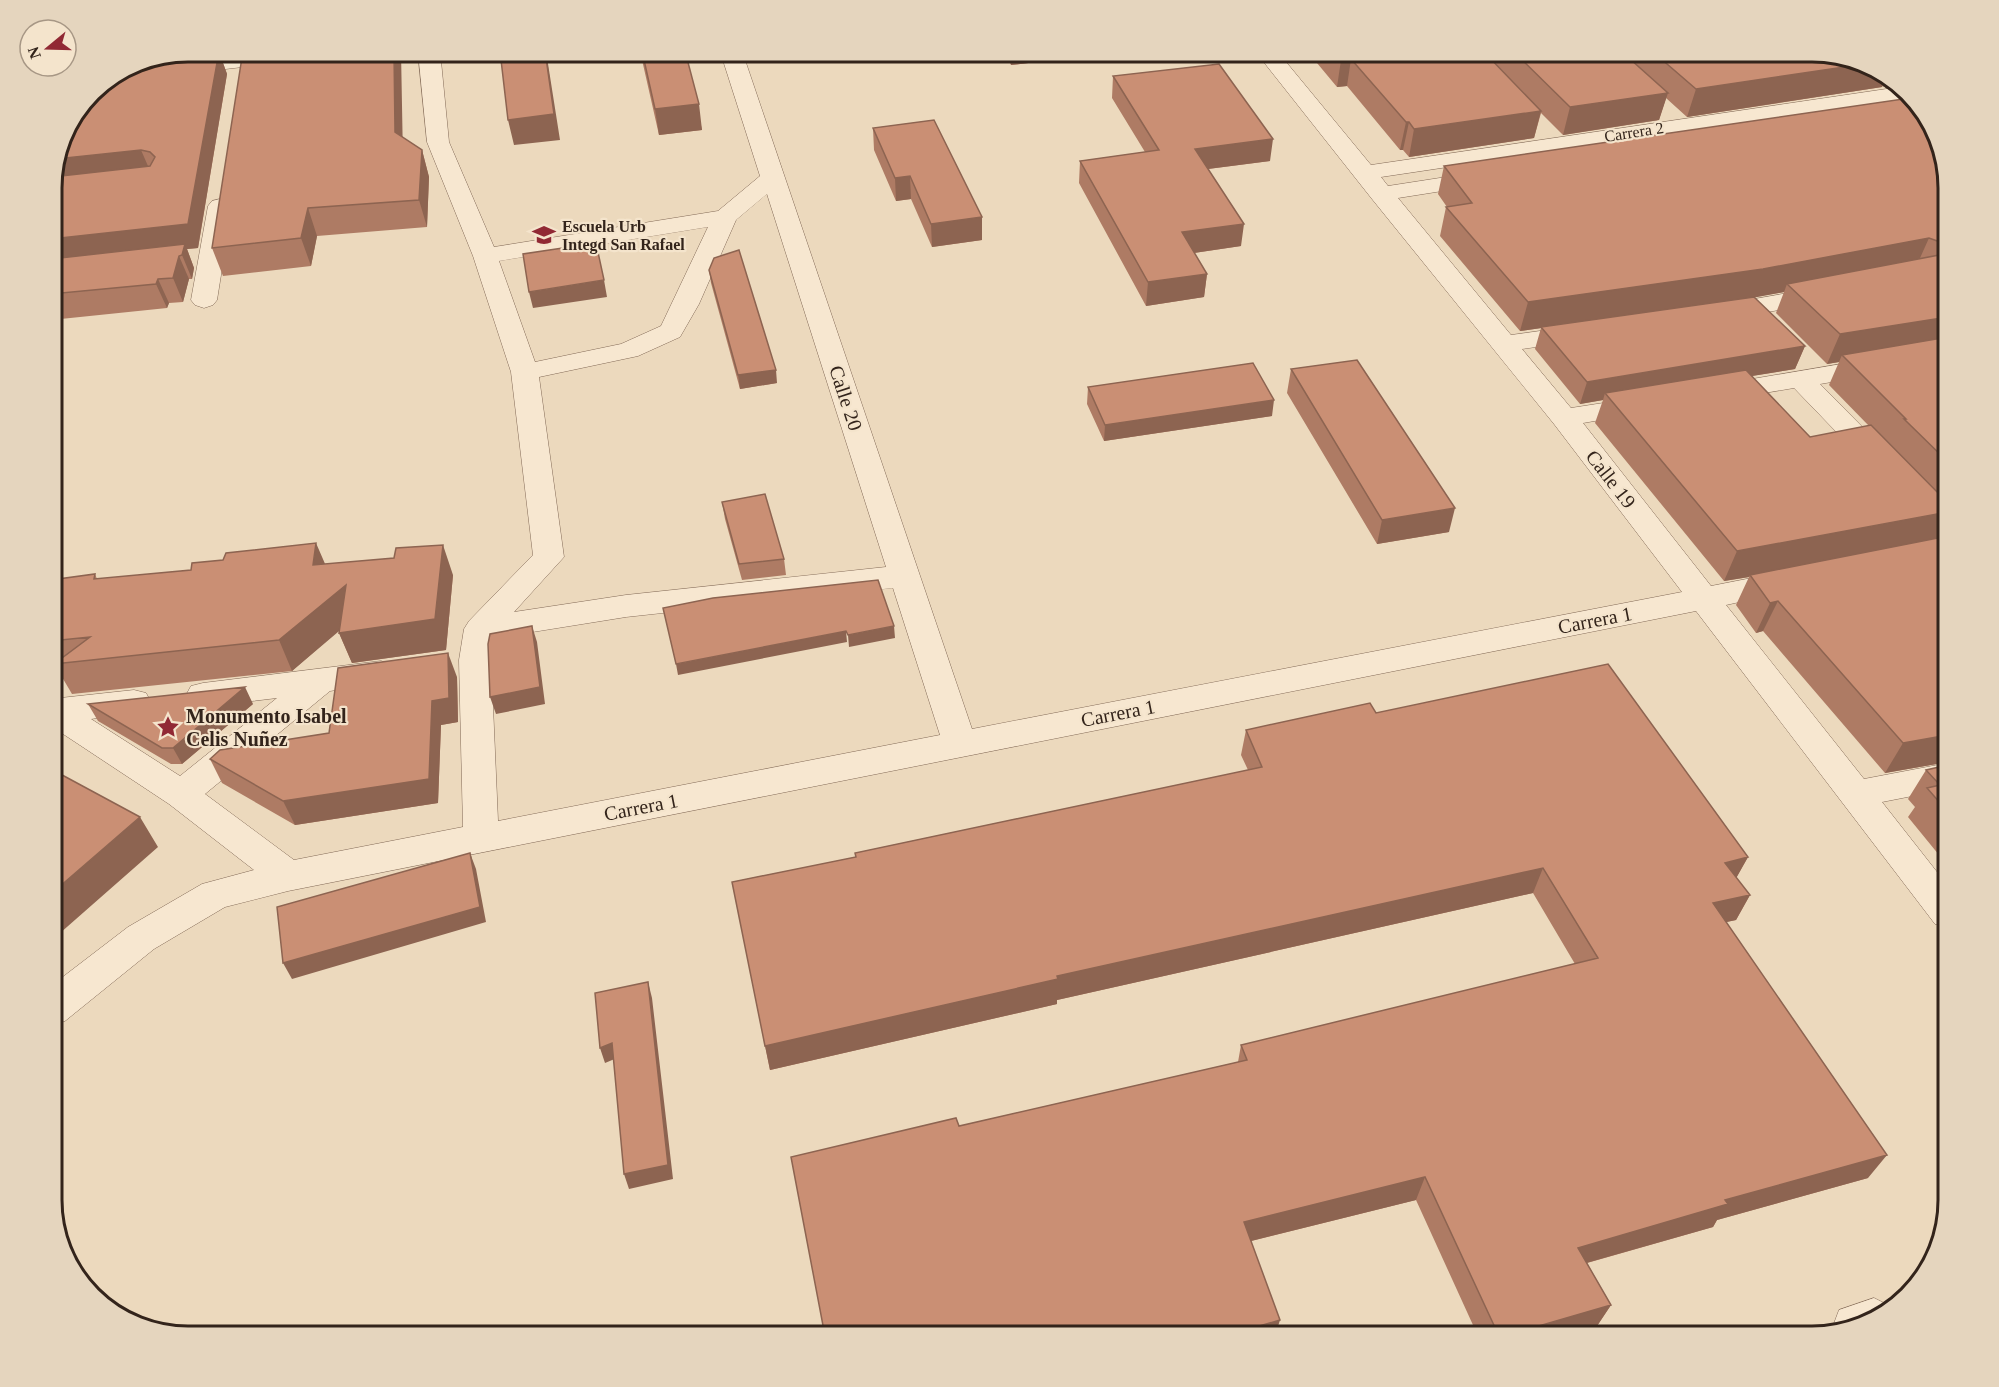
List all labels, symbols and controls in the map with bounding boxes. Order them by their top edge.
north arrow [18,18,78,78]
text: N [24,44,44,61]
street label: Carrera 2 [1603,119,1665,145]
place label: Escuela Urb Integd San Rafael [562,218,685,254]
school or university icon: Escuela Urb Integd San Rafael [531,222,557,248]
street label: Calle 20 [825,363,867,433]
street label: Calle 19 [1582,446,1640,512]
street label: Carrera 1 [1556,602,1634,638]
street label: Carrera 1 [1079,695,1157,731]
place label: Monumento Isabel Celis Nuñez [186,705,347,750]
place icon: Monumento Isabel Celis Nuñez [155,714,181,740]
street label: Carrera 1 [602,789,680,825]

